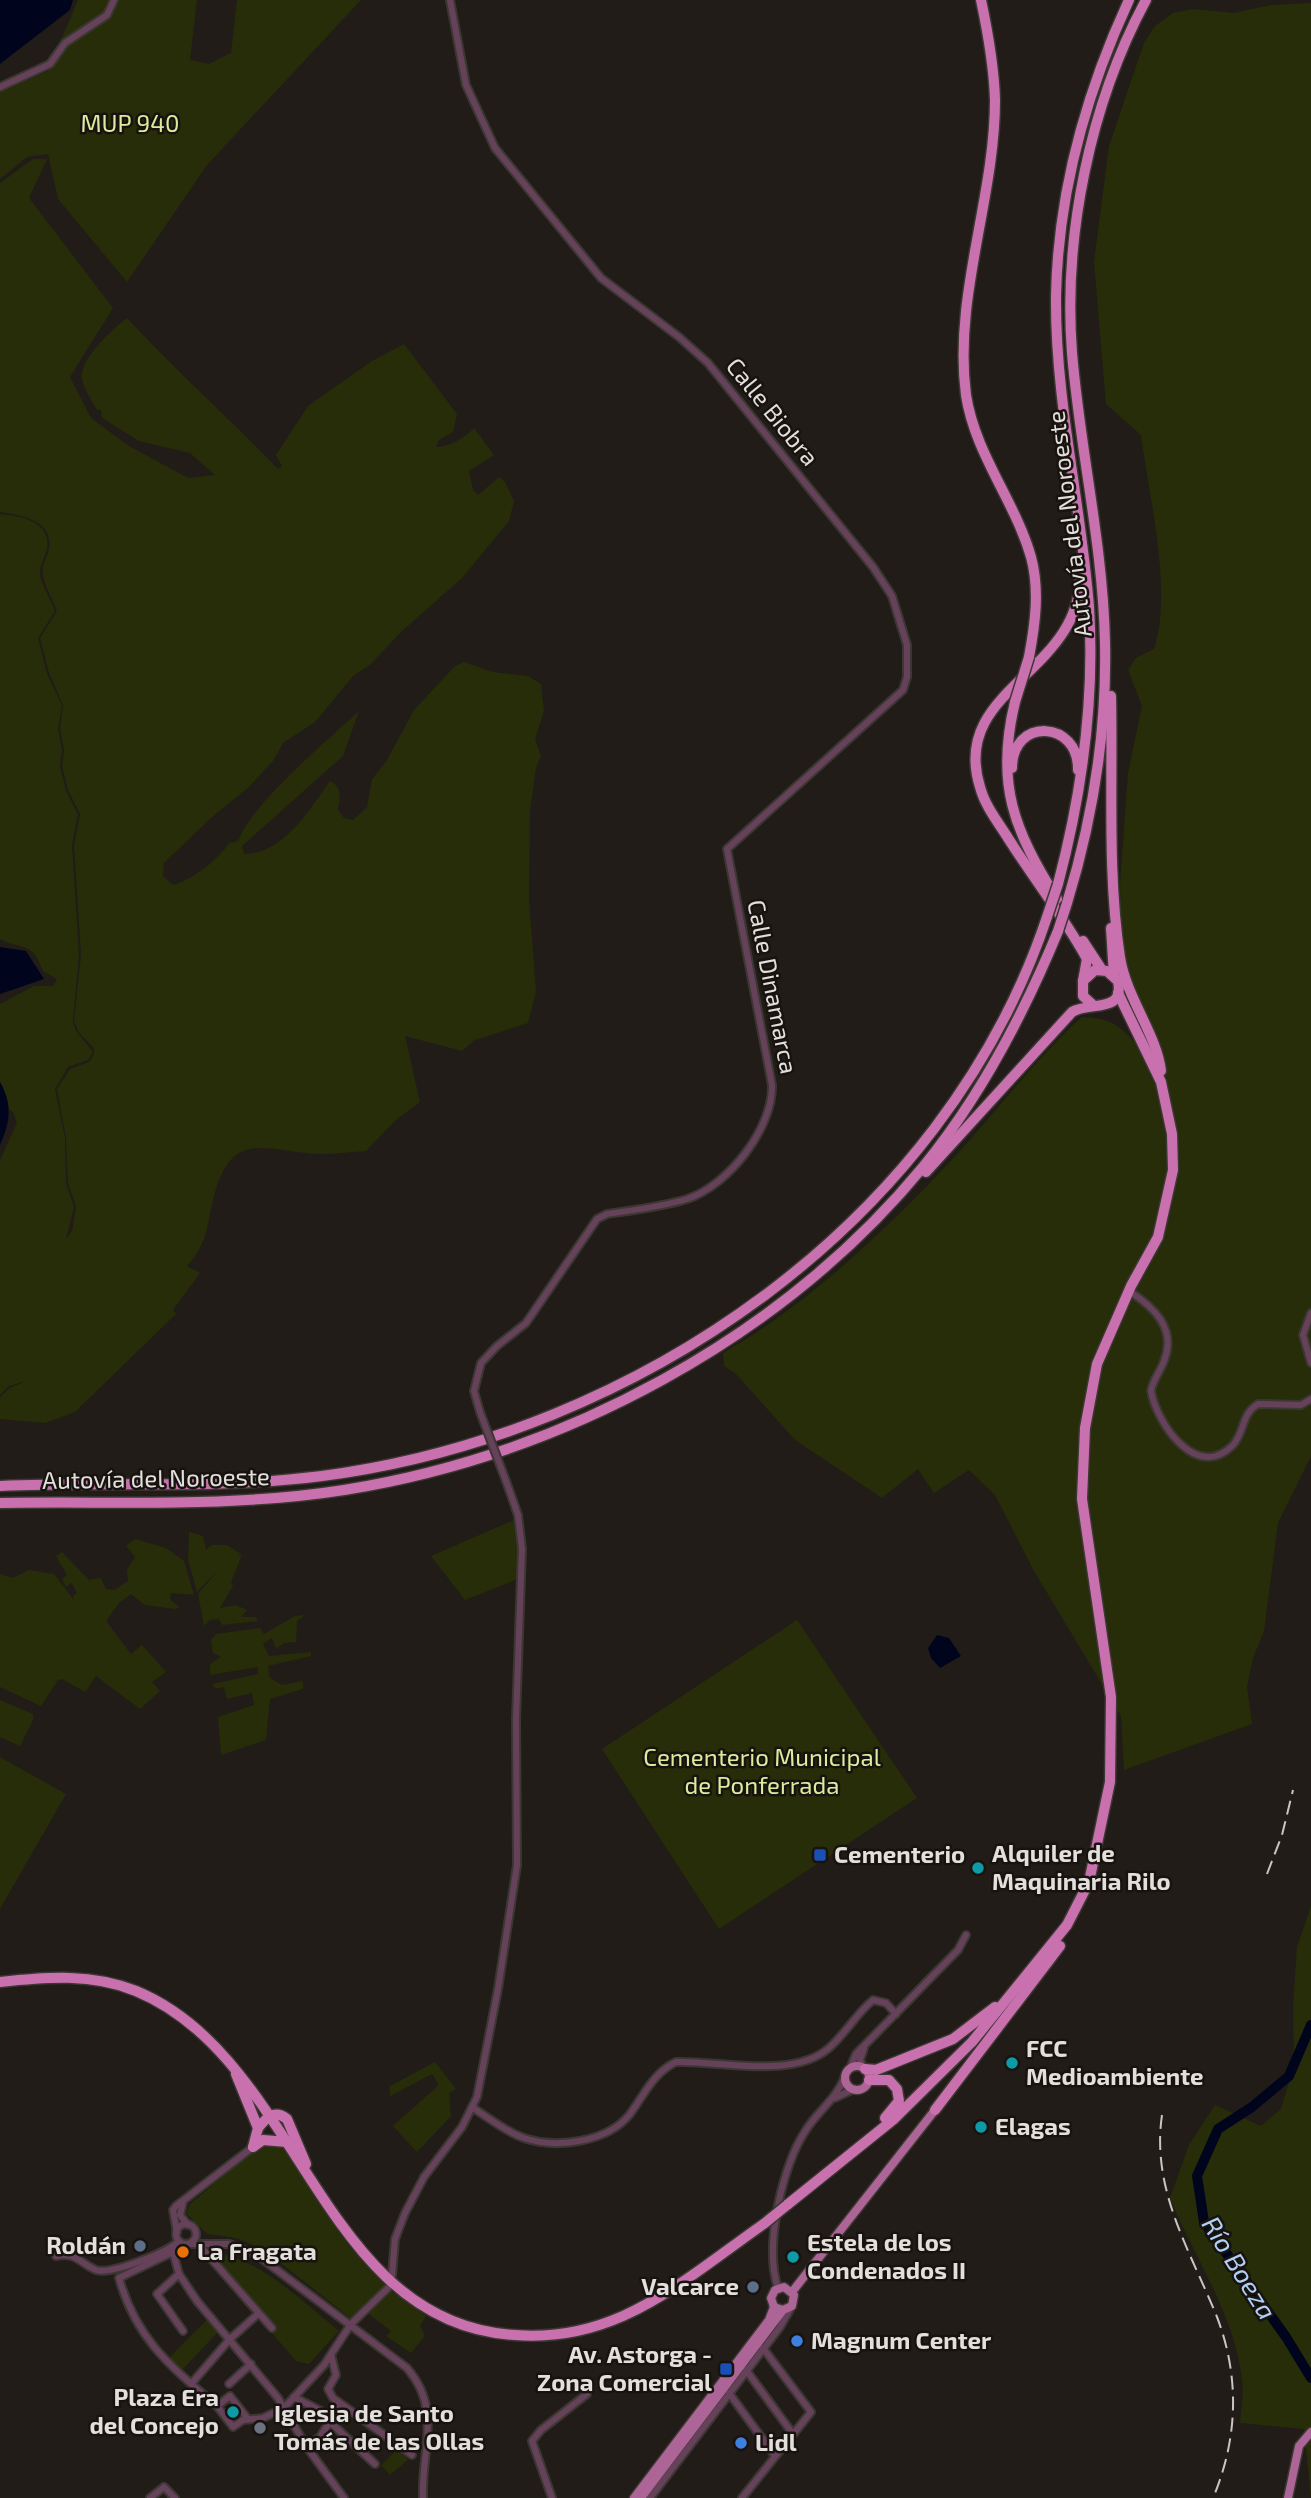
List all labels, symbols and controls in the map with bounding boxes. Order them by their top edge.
park label: MUP 940 [80,108,180,137]
street label: Calle Biobra [721,351,825,471]
street label: Autovía del Noroeste [1040,409,1097,639]
street label: Calle Dinamarca [742,897,805,1076]
street label: Autovía del Noroeste [42,1461,270,1494]
park label: Cementerio Municipal de Ponferrada [643,1742,881,1799]
place label: Alquiler de Maquinaria Rilo [992,1838,1171,1895]
place label: Cementerio [834,1839,965,1868]
marker: Cementerio [812,1847,828,1863]
marker: Alquiler de Maquinaria Rilo [970,1860,986,1876]
place label: FCC Medioambiente [1026,2033,1204,2090]
marker: FCC Medioambiente [1004,2055,1020,2071]
place label: Elagas [995,2111,1071,2140]
marker: Elagas [973,2119,989,2135]
water label: Río Boeza [1196,2210,1284,2324]
place label: Estela de los Condenados II [807,2227,966,2284]
place label: Roldán [46,2230,126,2259]
place label: La Fragata [197,2236,317,2265]
marker: Roldán [132,2238,148,2254]
marker: La Fragata [175,2244,191,2260]
marker: Estela de los Condenados II [785,2249,801,2265]
place label: Valcarce [641,2271,739,2300]
marker: Valcarce [745,2279,761,2295]
place label: Magnum Center [811,2325,992,2354]
marker: Magnum Center [789,2333,805,2349]
place label: Av. Astorga - Zona Comercial [537,2339,712,2396]
marker: Av. Astorga - Zona Comercial [718,2361,734,2377]
place label: Plaza Era del Concejo [90,2382,219,2439]
place label: Iglesia de Santo Tomás de las Ollas [274,2398,484,2455]
marker: Plaza Era del Concejo [225,2404,241,2420]
marker: Iglesia de Santo Tomás de las Ollas [252,2420,268,2436]
place label: Lidl [755,2427,797,2456]
marker: Lidl [733,2435,749,2451]

